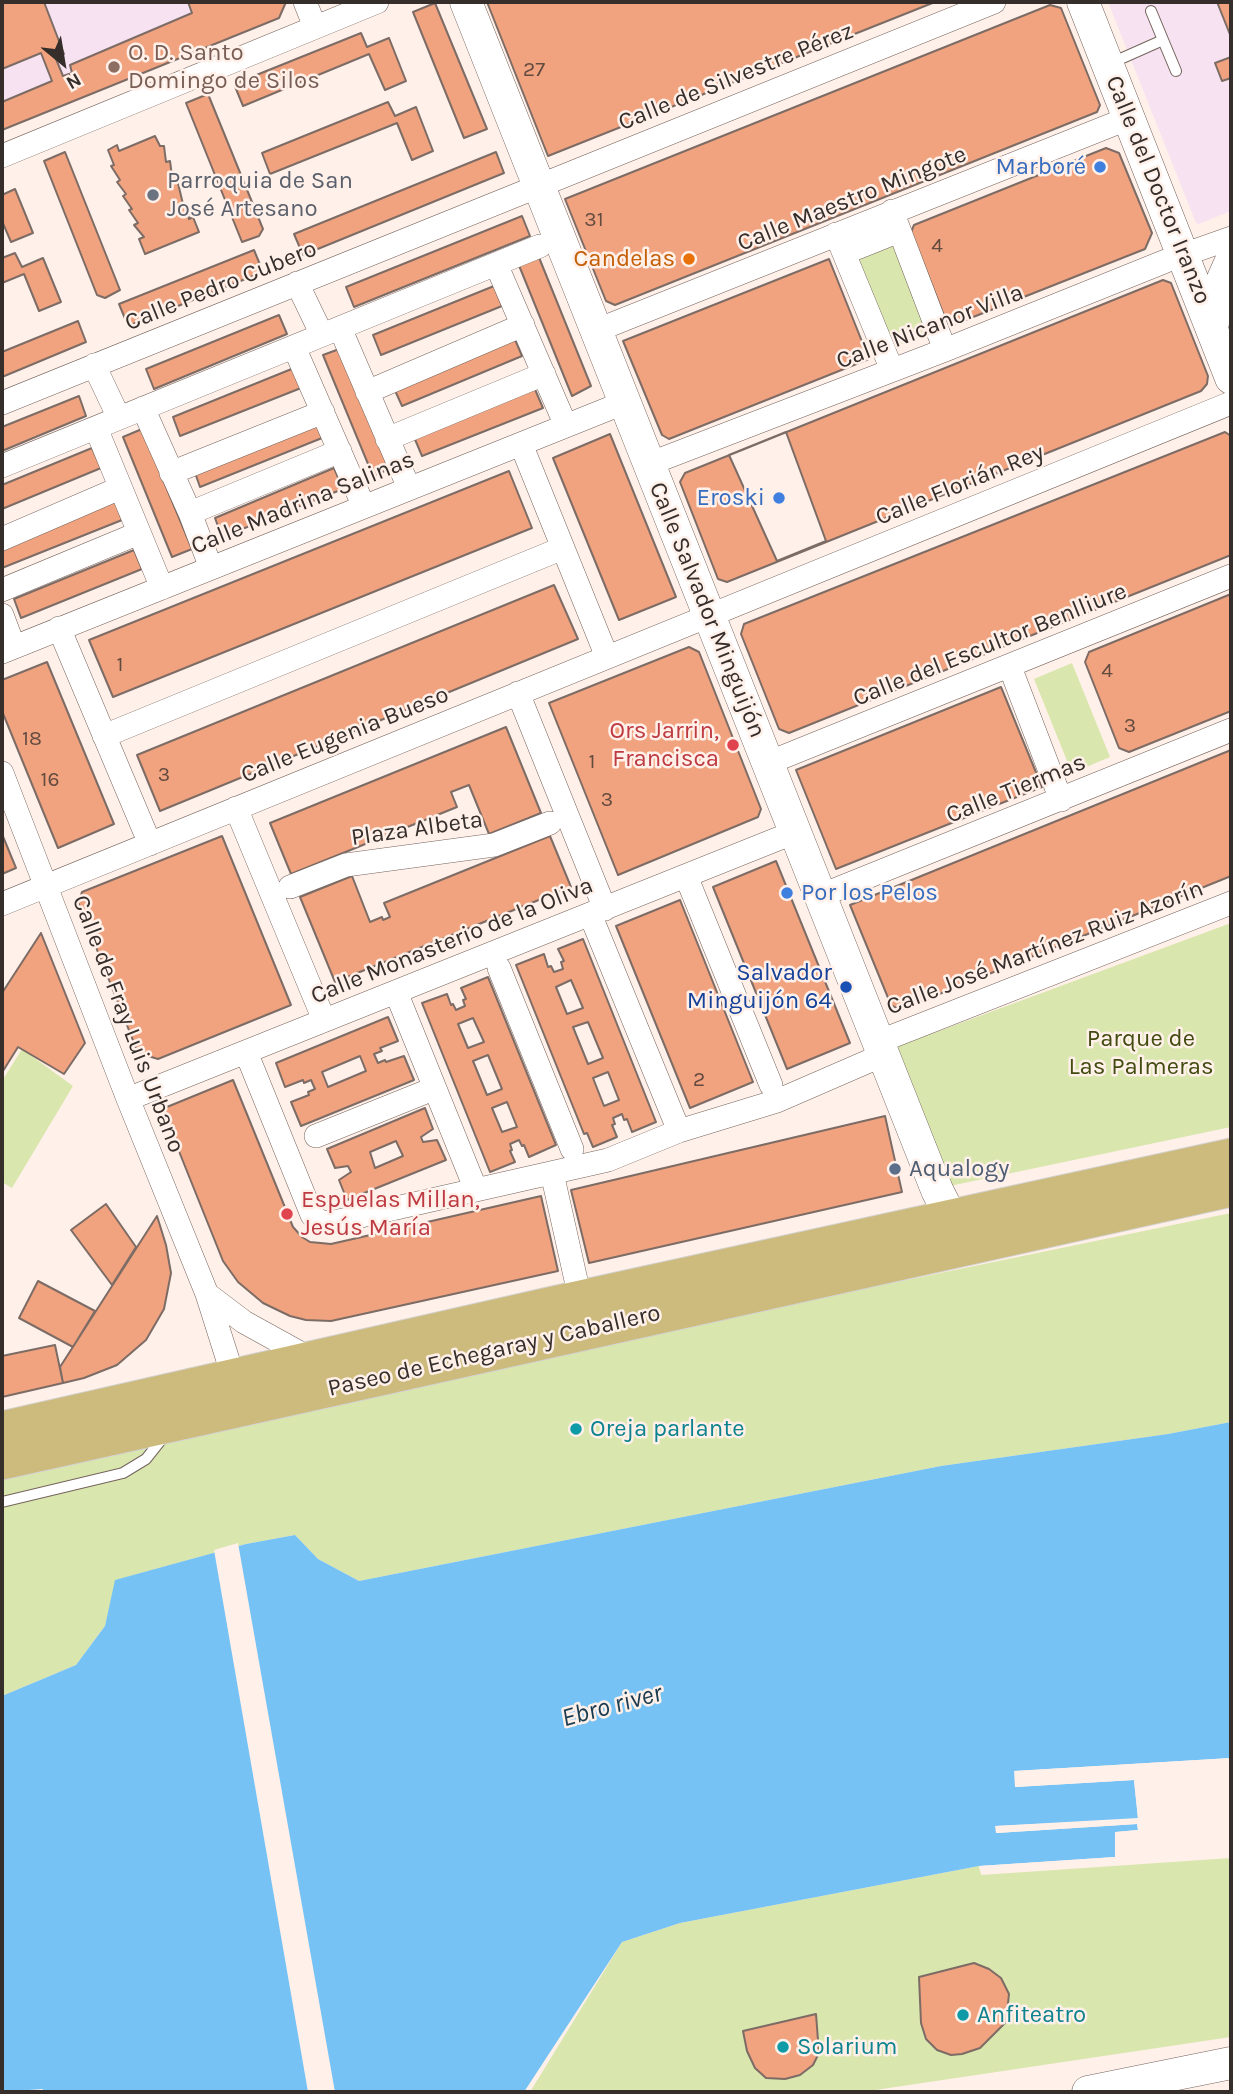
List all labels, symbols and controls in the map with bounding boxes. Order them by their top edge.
street label: Calle de Silvestre Pérez [614,17,858,137]
north arrow [28,28,98,98]
place label: O. D. Santo Domingo de Silos [128,39,320,95]
house number: 27 [523,57,545,83]
marker: O. D. Santo Domingo de Silos [106,59,122,75]
text: N [62,68,85,94]
street label: Calle del Doctor Iranzo [1099,72,1217,308]
street label: Calle Maestro Mingote [733,140,971,258]
place label: Marboré [995,153,1086,181]
marker: Marboré [1092,159,1108,175]
place label: Parroquia de San José Artesano [167,167,353,223]
marker: Parroquia de San José Artesano [145,187,161,203]
house number: 31 [584,207,604,233]
house number: 4 [931,233,943,259]
street label: Calle Pedro Cubero [121,234,321,338]
place label: Candelas [574,245,675,273]
marker: Candelas [681,251,697,267]
street label: Calle Nicanor Villa [832,278,1028,376]
street label: Calle Florián Rey [872,438,1048,532]
street label: Calle Madrina Salinas [187,445,419,561]
street label: Calle Salvador Minguijón [642,478,772,742]
place label: Eroski [696,484,765,512]
marker: Eroski [771,490,787,506]
street label: Calle del Escultor Benlliure [849,577,1131,713]
house number: 1 [117,652,123,678]
house number: 4 [1101,658,1113,684]
street label: Calle Eugenia Bueso [237,680,453,790]
house number: 3 [1124,713,1136,739]
place label: Ors Jarrin, Francisca [610,717,719,773]
house number: 18 [22,726,42,752]
marker: Ors Jarrin, Francisca [725,737,741,753]
street label: Calle Tiermas [942,748,1090,830]
house number: 1 [589,749,595,775]
house number: 3 [158,762,170,788]
house number: 16 [41,767,59,793]
house number: 3 [601,787,613,813]
street label: Plaza Albeta [349,805,485,853]
street label: Calle Monasterio de la Oliva [307,871,597,1011]
street label: Calle José Martínez Ruiz Azorín [882,874,1208,1022]
place label: Por los Pelos [801,879,938,907]
marker: Por los Pelos [779,885,795,901]
street label: Calle de Fray Luis Urbano [66,891,190,1157]
place label: Salvador Minguijón 64 [687,959,832,1015]
marker: Salvador Minguijón 64 [838,979,854,995]
park label: Parque de Las Palmeras [1068,1025,1214,1081]
house number: 2 [693,1067,705,1093]
place label: Aqualogy [909,1155,1009,1183]
marker: Aqualogy [887,1161,903,1177]
place label: Espuelas Millan, Jesús María [301,1186,480,1242]
marker: Espuelas Millan, Jesús María [279,1206,295,1222]
street label: Paseo de Echegaray y Caballero [325,1299,663,1403]
place label: Oreja parlante [590,1415,745,1443]
marker: Oreja parlante [568,1421,584,1437]
water label: Ebro river [558,1678,666,1734]
place label: Anfiteatro [977,2001,1086,2029]
marker: Anfiteatro [955,2007,971,2023]
place label: Solarium [797,2033,897,2061]
marker: Solarium [775,2039,791,2055]

